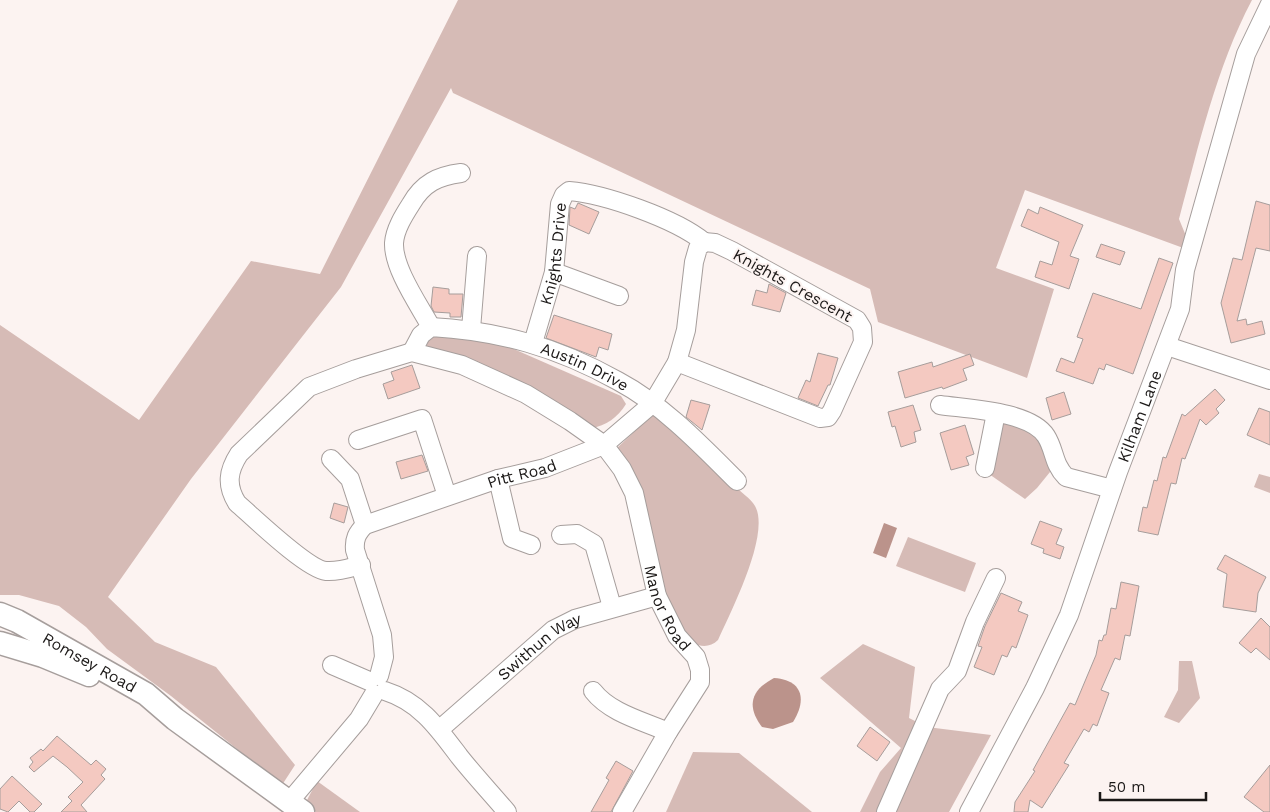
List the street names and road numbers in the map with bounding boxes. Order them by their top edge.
street label: Knights Drive [536,202,570,307]
street label: Knights Crescent [730,245,856,326]
street label: Austin Drive [538,338,632,395]
street label: Kilham Lane [1114,367,1166,465]
street label: Pitt Road [484,455,559,492]
street label: Manor Road [640,563,695,655]
street label: Swithun Way [494,609,584,684]
street label: Romsey Road [39,629,140,697]

